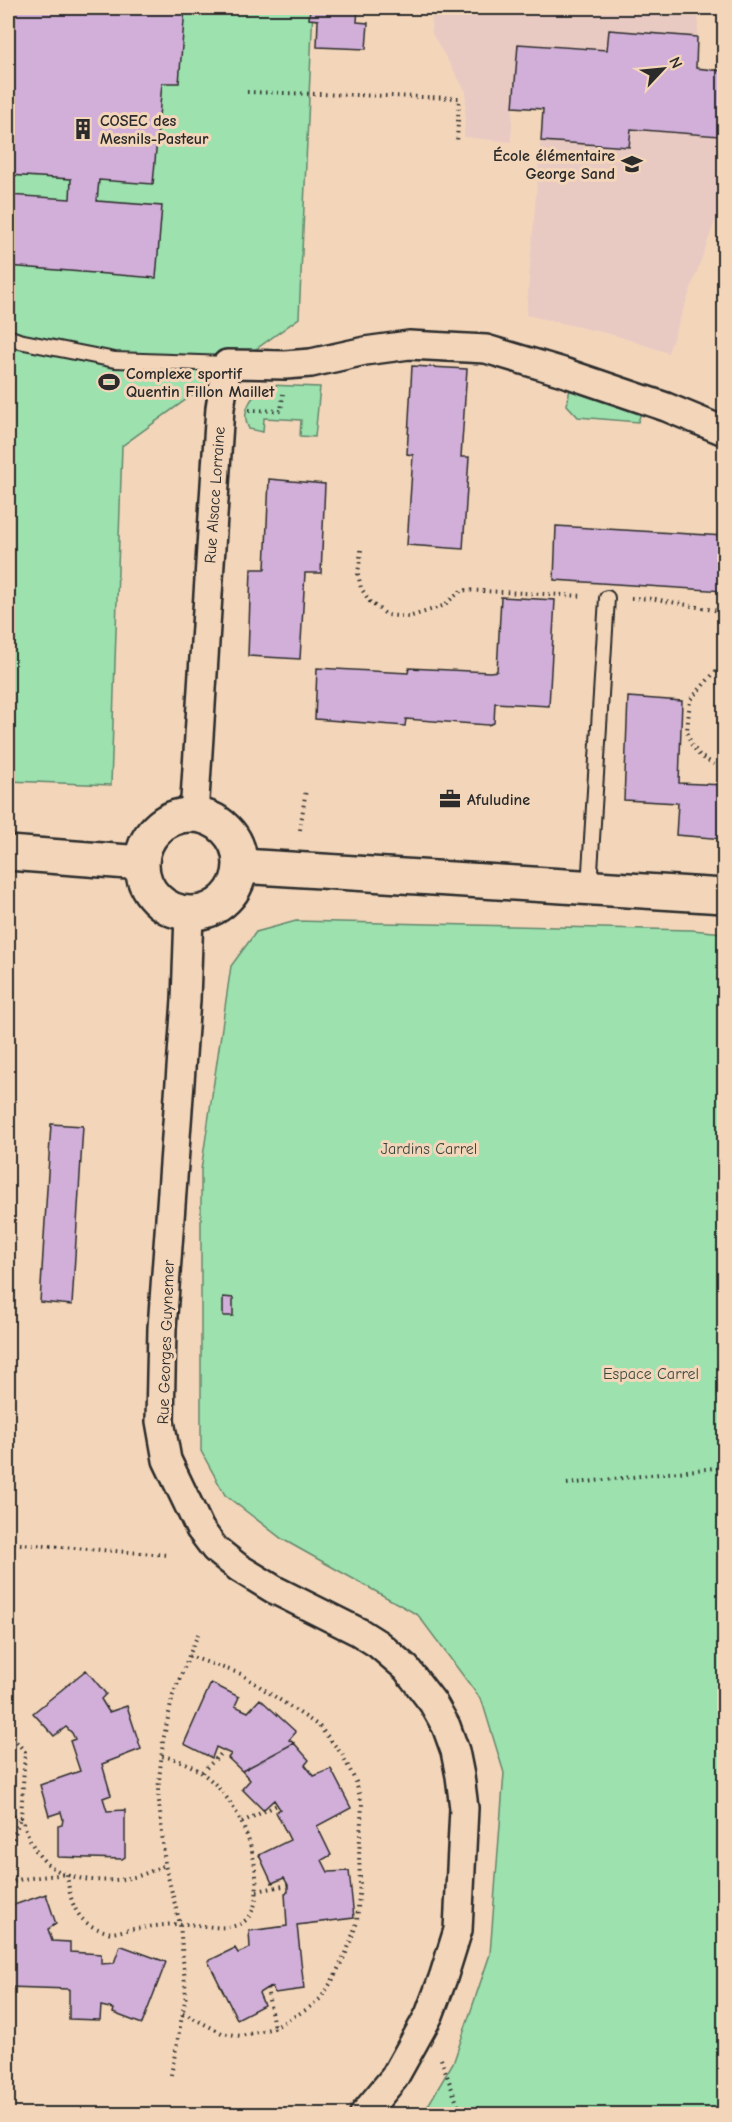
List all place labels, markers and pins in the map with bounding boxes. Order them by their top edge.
place label: COSEC des Mesnils-Pasteur [100,112,209,148]
building icon: COSEC des Mesnils-Pasteur [71,117,95,141]
place label: École élémentaire George Sand [493,146,615,183]
school or university icon: École élémentaire George Sand [620,152,644,176]
place label: Complexe sportif Quentin Fillon Maillet [126,365,275,401]
sports icon: Complexe sportif Quentin Fillon Maillet [97,370,121,394]
office icon: Afuludine [438,787,462,811]
place label: Afuludine [467,791,530,809]

